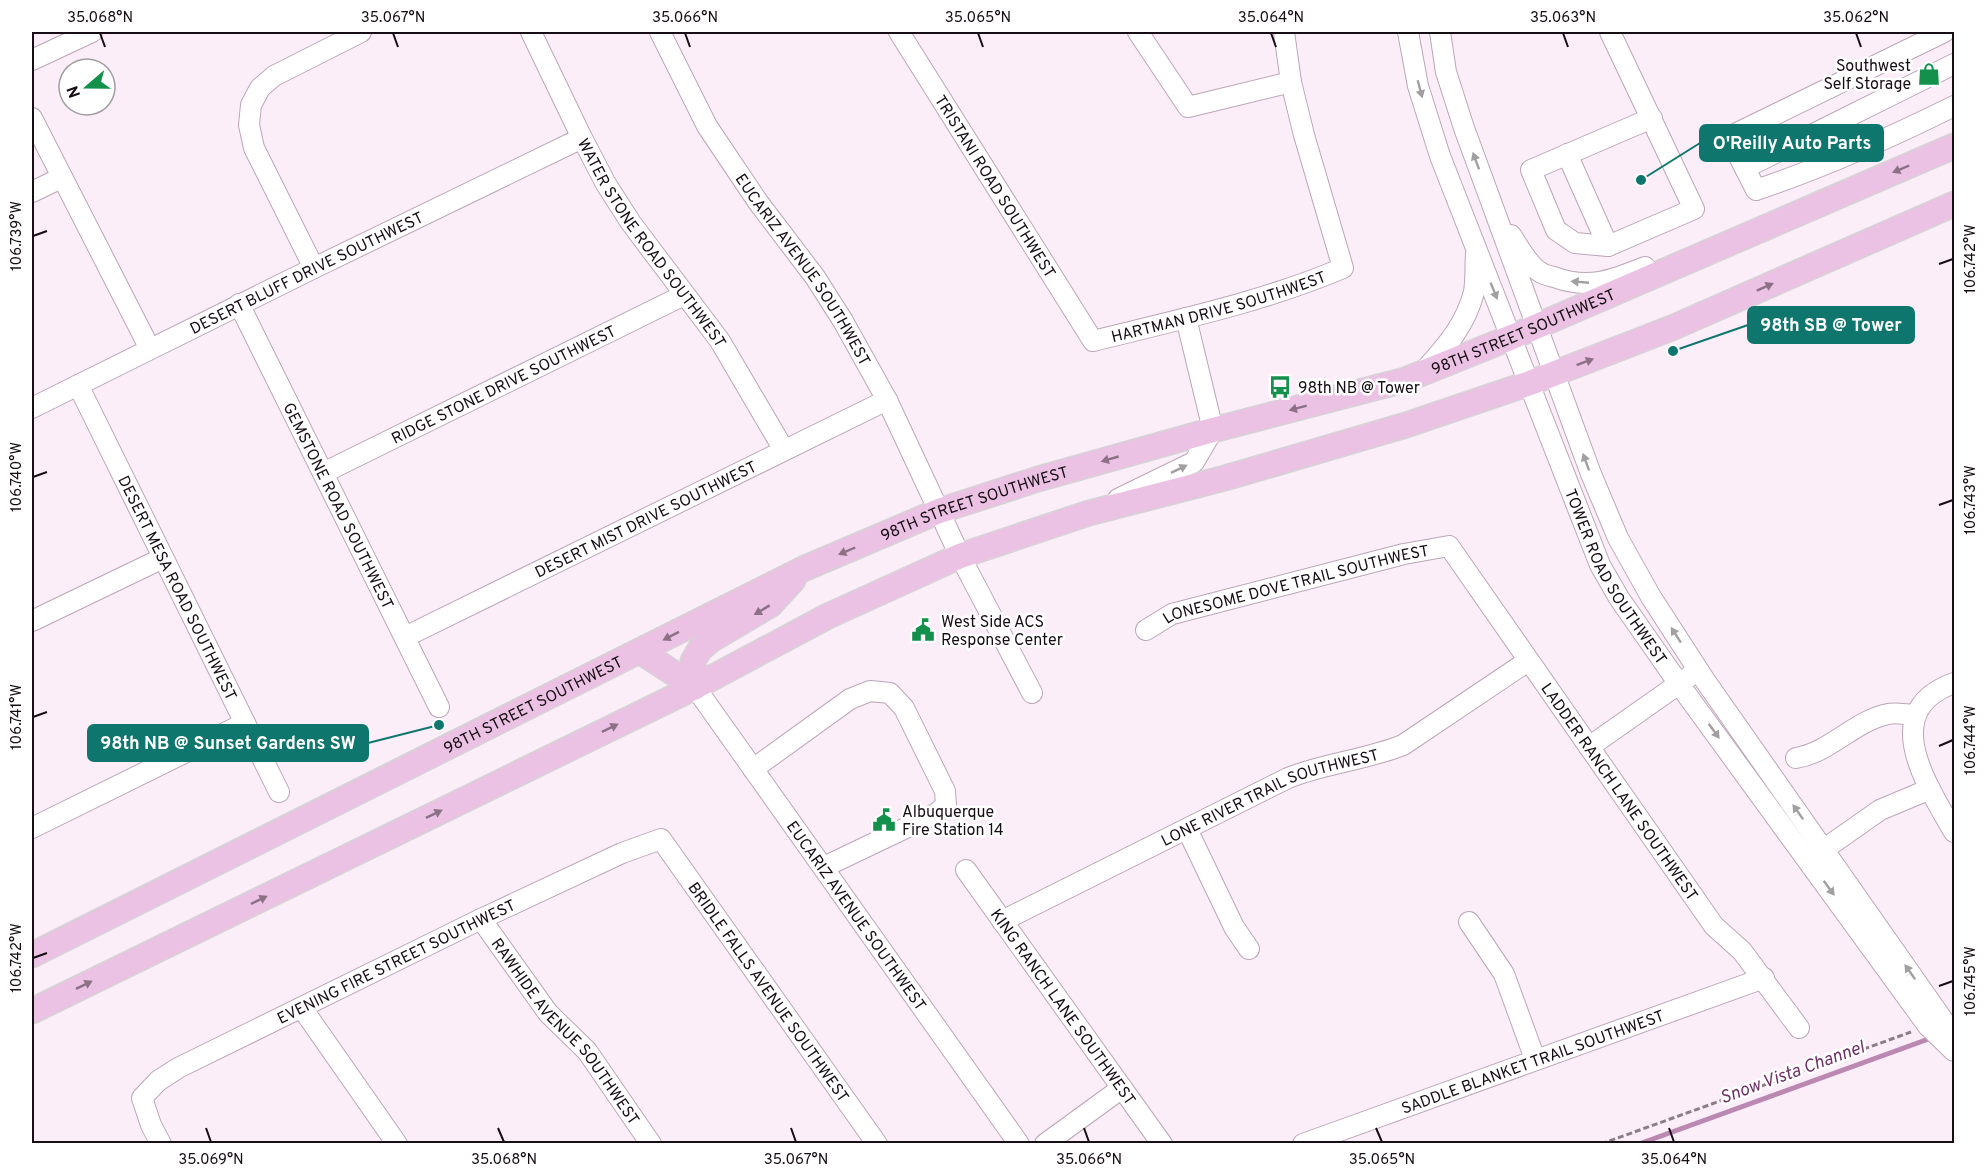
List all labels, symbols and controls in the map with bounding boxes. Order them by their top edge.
text: 35.068°N [67,9,133,28]
text: 35.067°N [361,9,425,28]
text: 35.066°N [652,9,718,28]
text: 35.065°N [945,9,1011,28]
text: 35.064°N [1238,9,1304,28]
text: 35.063°N [1530,9,1596,28]
text: 35.062°N [1823,9,1889,28]
north arrow [57,57,117,117]
place label: Southwest Self Storage [1824,57,1911,95]
shop icon: Southwest Self Storage [1916,61,1942,87]
one-way arrow [1415,80,1425,98]
text: N [63,83,86,100]
street label: TRISTANI ROAD SOUTHWEST [929,92,1059,282]
callout: O'Reilly Auto Parts [1700,125,1883,161]
text: O'Reilly Auto Parts [1713,133,1871,156]
street label: WATER STONE ROAD SOUTHWEST [572,136,730,352]
one-way arrow [1471,152,1480,170]
one-way arrow [1891,164,1909,174]
street label: EUCARIZ AVENUE SOUTHWEST [730,170,874,370]
text: 106.739°W [8,201,27,271]
street label: DESERT BLUFF DRIVE SOUTHWEST [187,208,427,340]
text: 106.742°W [1962,224,1981,294]
street label: HARTMAN DRIVE SOUTHWEST [1109,268,1329,348]
one-way arrow [1571,277,1590,287]
one-way arrow [1490,282,1499,300]
one-way arrow [1756,282,1774,292]
street label: 98TH STREET SOUTHWEST [1429,285,1619,380]
callout: 98th SB @ Tower [1748,307,1914,343]
text: 98th SB @ Tower [1760,315,1902,338]
street label: RIDGE STONE DRIVE SOUTHWEST [389,322,620,450]
one-way arrow [1576,357,1594,366]
bus stop icon: 98th NB @ Tower [1267,374,1293,400]
place label: 98th NB @ Tower [1298,379,1420,399]
street label: GEMSTONE ROAD SOUTHWEST [278,400,397,613]
one-way arrow [1289,404,1307,413]
text: 106.740°W [8,442,27,512]
one-way arrow [1581,453,1591,471]
one-way arrow [1101,455,1119,464]
street label: DESERT MIST DRIVE SOUTHWEST [532,458,761,583]
street label: 98TH STREET SOUTHWEST [878,463,1071,547]
one-way arrow [1171,464,1188,474]
text: 106.743°W [1962,465,1981,535]
street label: DESERT MESA ROAD SOUTHWEST [112,473,240,704]
street label: TOWER ROAD SOUTHWEST [1559,486,1670,669]
street label: LONESOME DOVE TRAIL SOUTHWEST [1160,542,1431,629]
one-way arrow [838,546,855,555]
one-way arrow [753,605,770,615]
place label: West Side ACS Response Center [941,613,1063,651]
public building icon: West Side ACS Response Center [910,617,936,643]
one-way arrow [1670,627,1682,643]
one-way arrow [663,632,680,641]
street label: 98TH STREET SOUTHWEST [441,653,627,759]
street label: LADDER RANCH LANE SOUTHWEST [1536,680,1701,905]
text: 106.741°W [8,684,27,750]
text: 106.744°W [1962,705,1981,775]
one-way arrow [1708,723,1720,739]
one-way arrow [601,724,618,733]
callout: 98th NB @ Sunset Gardens SW [88,725,368,761]
text: 98th NB @ Sunset Gardens SW [100,733,356,756]
street label: LONE RIVER TRAIL SOUTHWEST [1158,746,1381,852]
place label: Albuquerque Fire Station 14 [902,803,1004,841]
one-way arrow [1792,805,1804,821]
public building icon: Albuquerque Fire Station 14 [871,807,897,833]
one-way arrow [426,809,443,819]
street label: EUCARIZ AVENUE SOUTHWEST [781,818,929,1015]
street label: BRIDLE FALLS AVENUE SOUTHWEST [683,879,852,1107]
one-way arrow [1823,880,1835,896]
one-way arrow [251,895,268,904]
street label: EVENING FIRE STREET SOUTHWEST [274,896,519,1030]
street label: KING RANCH LANE SOUTHWEST [985,906,1139,1110]
text: 106.742°W [8,923,27,993]
street label: RAWHIDE AVENUE SOUTHWEST [486,935,643,1129]
text: 106.745°W [1962,946,1981,1016]
one-way arrow [1904,965,1916,981]
one-way arrow [75,981,93,991]
street label: SADDLE BLANKET TRAIL SOUTHWEST [1399,1007,1667,1120]
water label: Snow Vista Channel [1717,1036,1869,1110]
text: 35.069°N [178,1151,244,1170]
text: 35.068°N [471,1151,537,1170]
text: 35.067°N [764,1151,828,1170]
text: 35.066°N [1056,1151,1122,1170]
text: 35.065°N [1349,1151,1415,1170]
text: 35.064°N [1641,1151,1707,1170]

